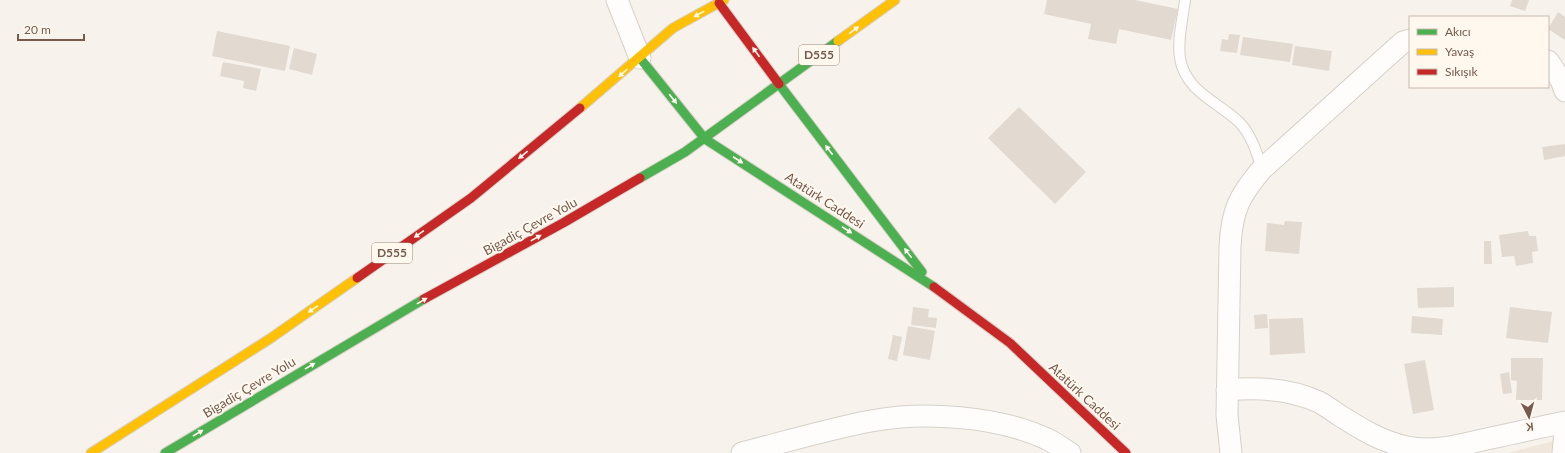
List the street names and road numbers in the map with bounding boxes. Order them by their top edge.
road number: D555 [799,45,839,65]
street label: Atatürk Caddesi [782,168,868,232]
street label: Bigadiç Çevre Yolu [480,194,580,258]
road number: D555 [372,243,412,263]
street label: Bigadiç Çevre Yolu [200,353,298,421]
street label: Atatürk Caddesi [1046,359,1124,433]

